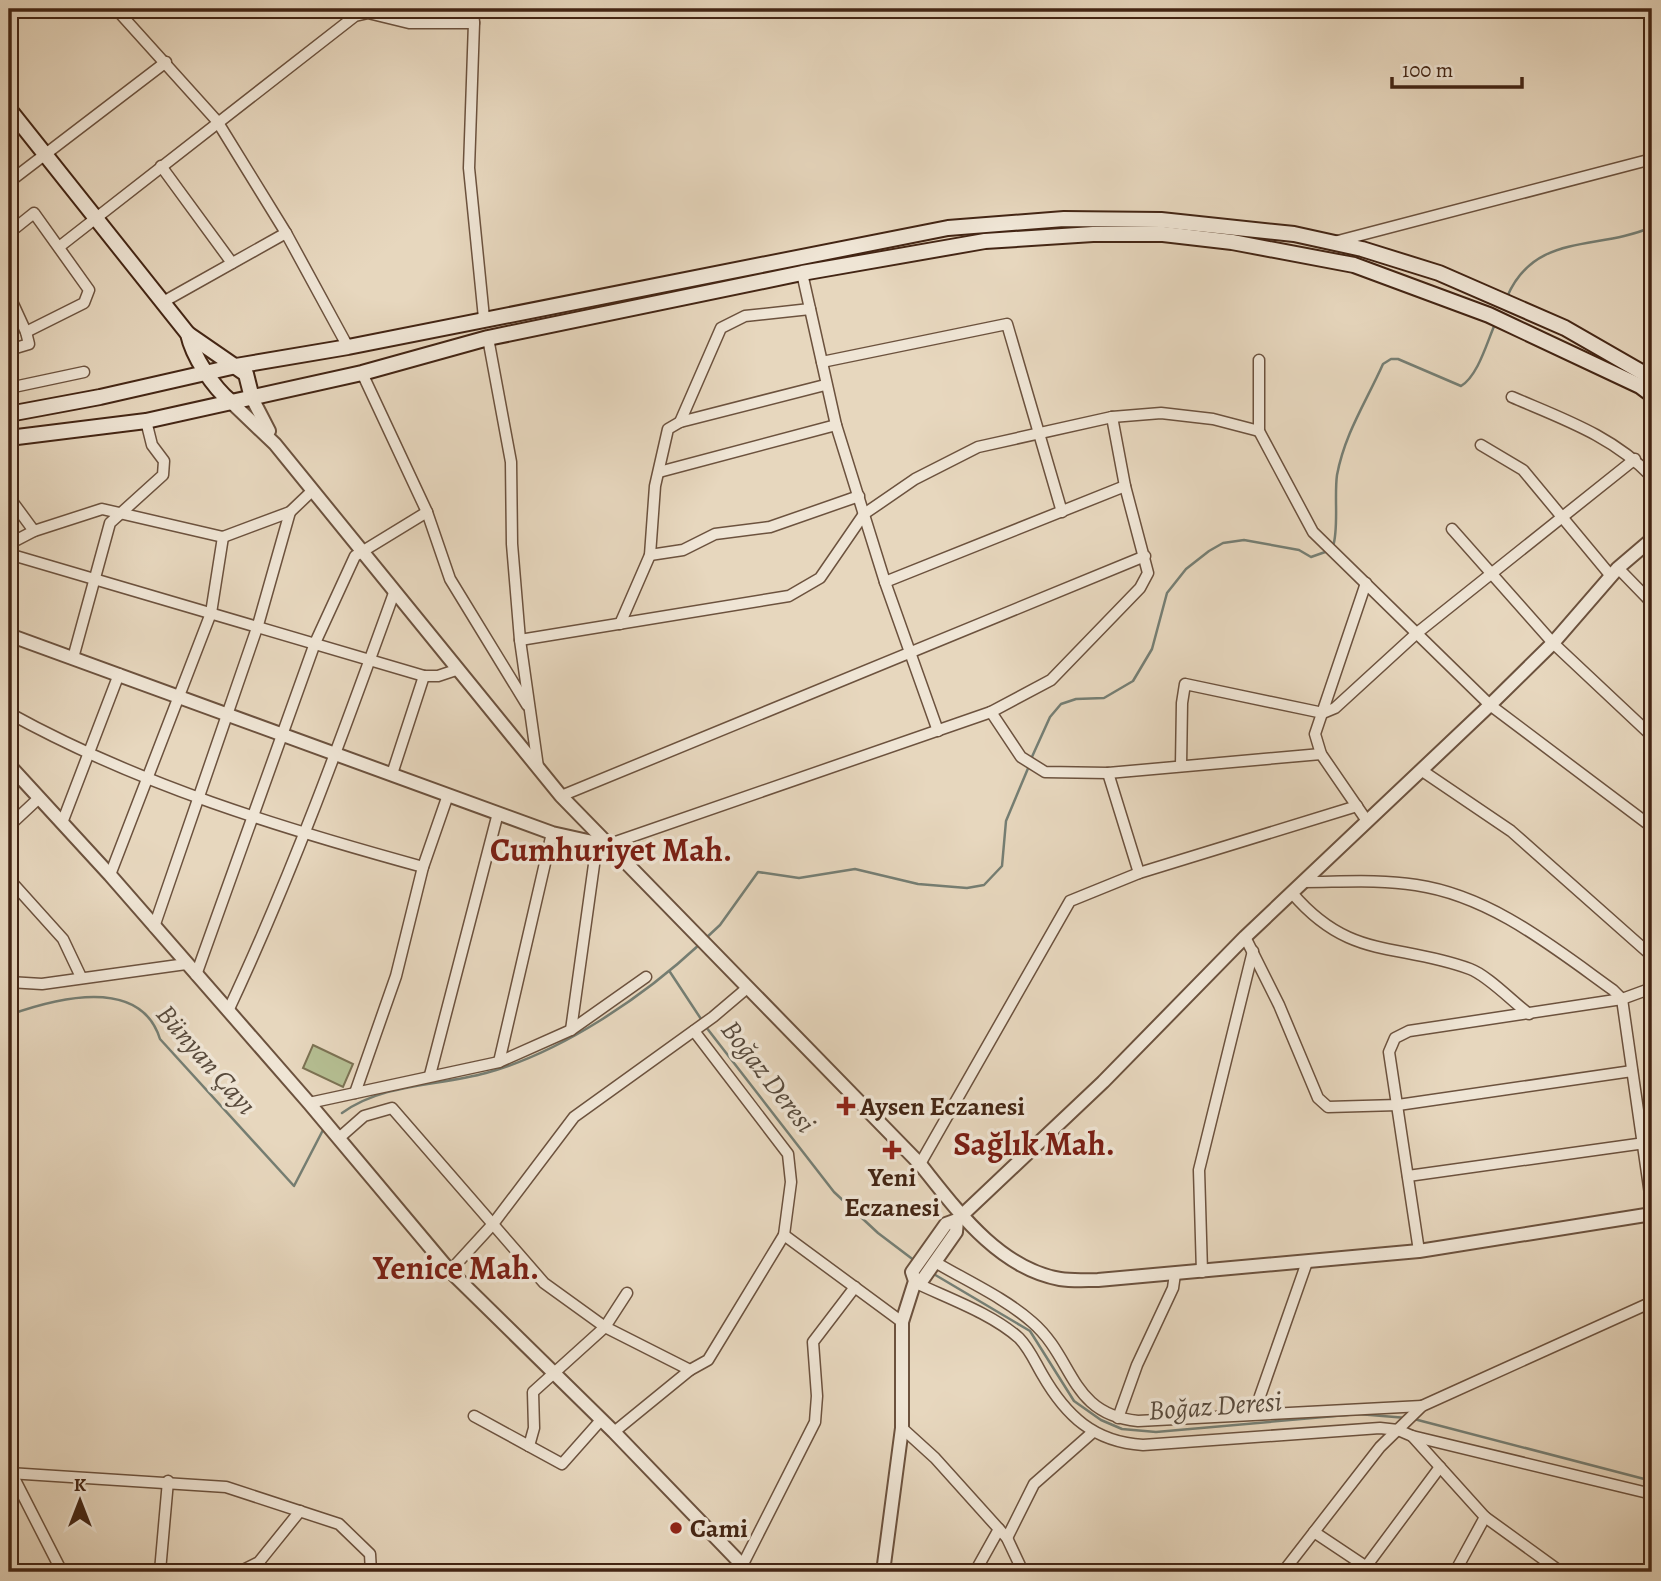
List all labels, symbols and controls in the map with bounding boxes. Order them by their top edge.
scale bar [1392,46,1521,90]
text: 100 m [1402,56,1453,84]
district label: Cumhuriyet Mah. [490,827,732,872]
water label: Bünyan Çayı [148,996,265,1123]
water label: Boğaz Deresi [712,1012,824,1141]
place label: Aysen Eczanesi [859,1089,1025,1124]
marker: Aysen Eczanesi [838,1098,854,1114]
district label: Sağlık Mah. [953,1121,1115,1166]
marker: Yeni Eczanesi [884,1142,900,1158]
place label: Yeni Eczanesi [844,1160,940,1225]
district label: Yenice Mah. [372,1245,539,1290]
water label: Boğaz Deresi [1147,1382,1283,1430]
north arrow [46,1466,116,1536]
text: K [74,1472,87,1498]
place label: Cami [690,1511,748,1546]
marker: Cami [668,1520,684,1536]

